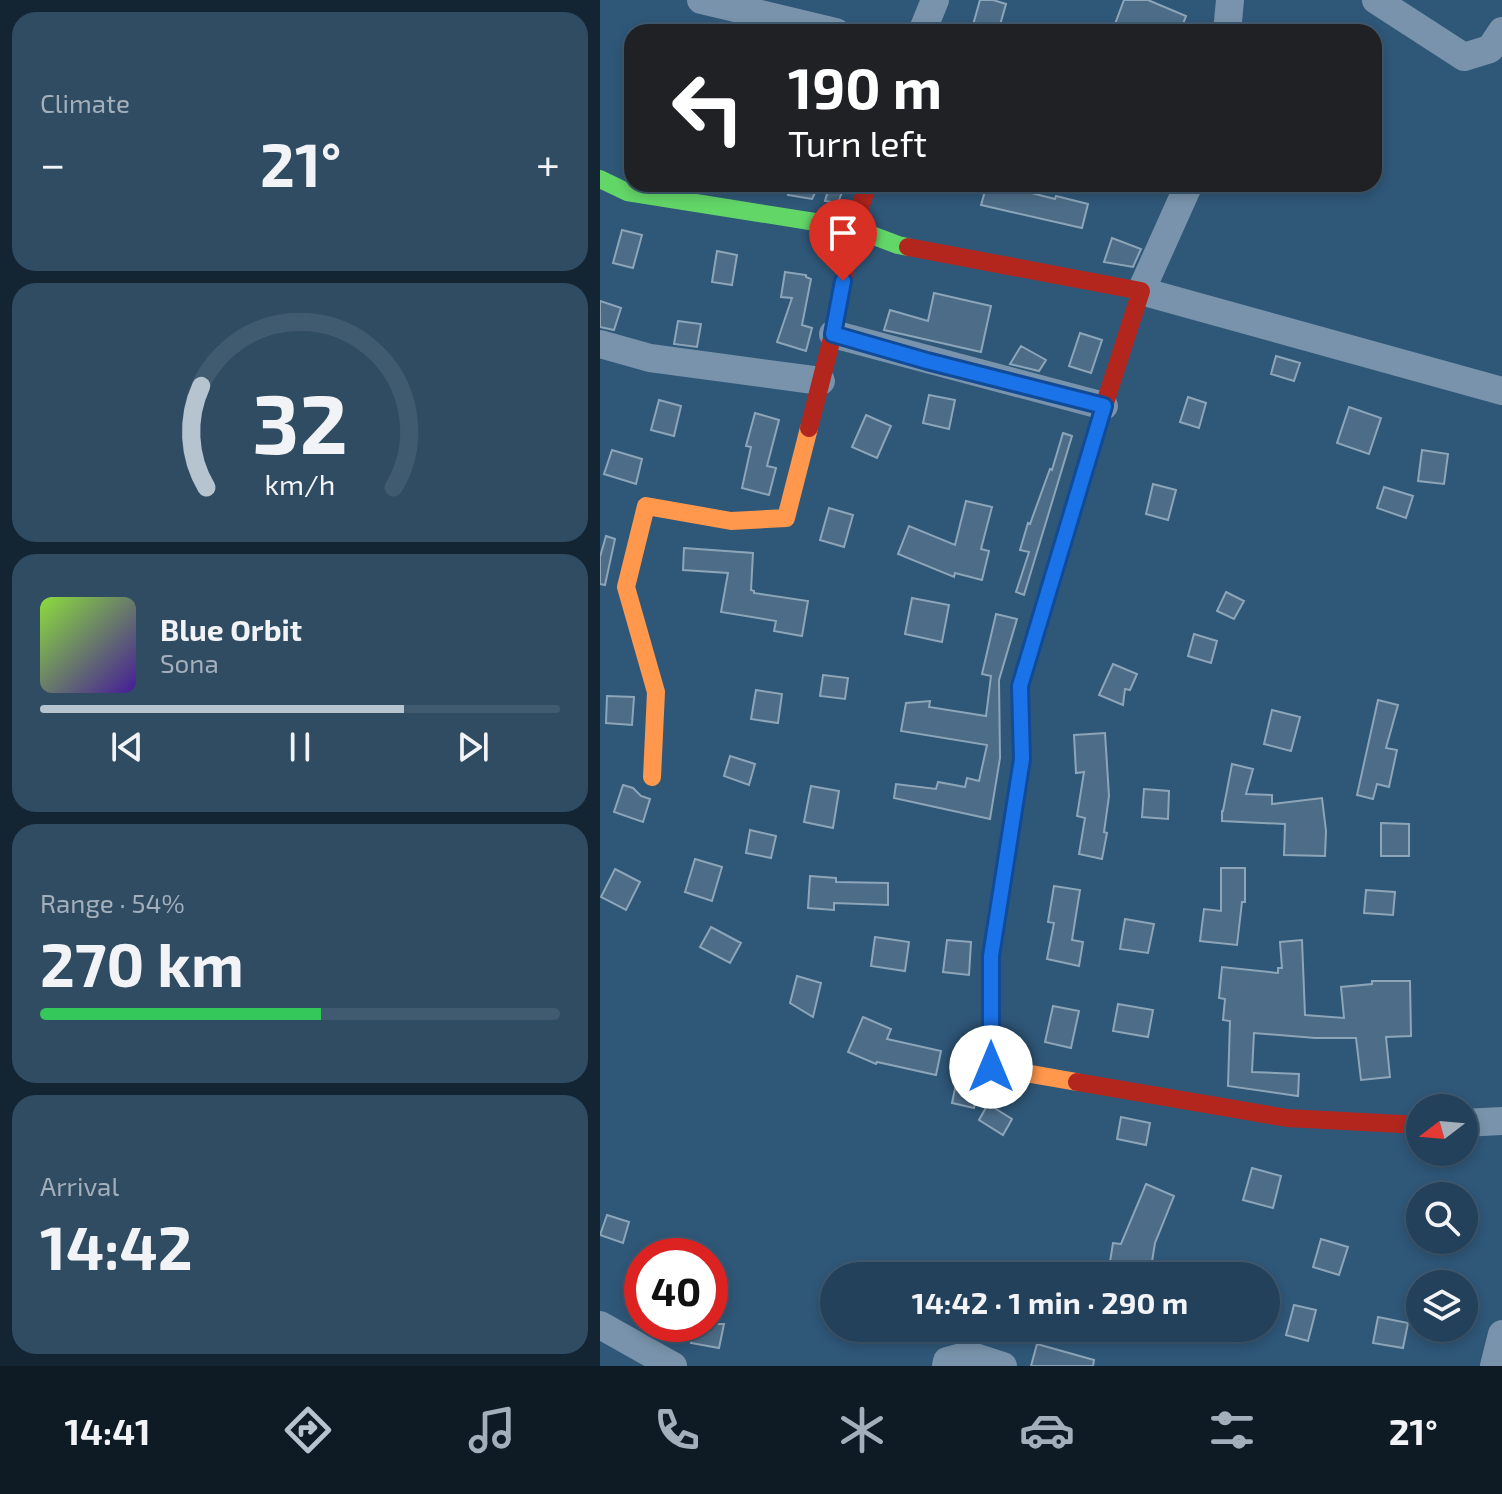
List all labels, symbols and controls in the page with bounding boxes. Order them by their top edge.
text: 190 m [788,53,942,120]
icon: left [656,56,760,160]
text: Climate [40,87,130,118]
text: Turn left [788,121,927,164]
text: 21° [260,127,341,199]
text: − [40,136,66,189]
text: + [536,136,560,189]
pin [809,199,877,281]
icon: arrive [821,211,865,255]
text: 32 [252,371,348,471]
text: km/h [265,466,335,501]
text: Blue Orbit [160,611,302,647]
text: Sona [160,647,219,678]
icon: previous [105,725,149,769]
icon: pause [278,725,322,769]
icon: next [451,725,495,769]
text: Range · 54% [40,887,185,918]
text: 270 km [40,927,244,999]
position arrow [949,1025,1033,1109]
north arrow [1406,1094,1478,1166]
map controls [1406,1094,1478,1342]
text: Arrival [40,1170,119,1201]
button: search [1406,1182,1478,1254]
text: 14:42 [40,1210,193,1282]
speed limit sign: 40 [624,1238,728,1342]
button: layers [1406,1270,1478,1342]
text: 14:42 · 1 min · 290 m [912,1284,1188,1320]
icon: directions [280,1402,336,1458]
icon: music [464,1402,520,1458]
icon: phone [649,1402,705,1458]
icon: climate [834,1402,890,1458]
icon: car [1019,1402,1075,1458]
icon: filters [1204,1402,1260,1458]
text: 14:41 [64,1409,151,1452]
text: 21° [1389,1409,1438,1452]

